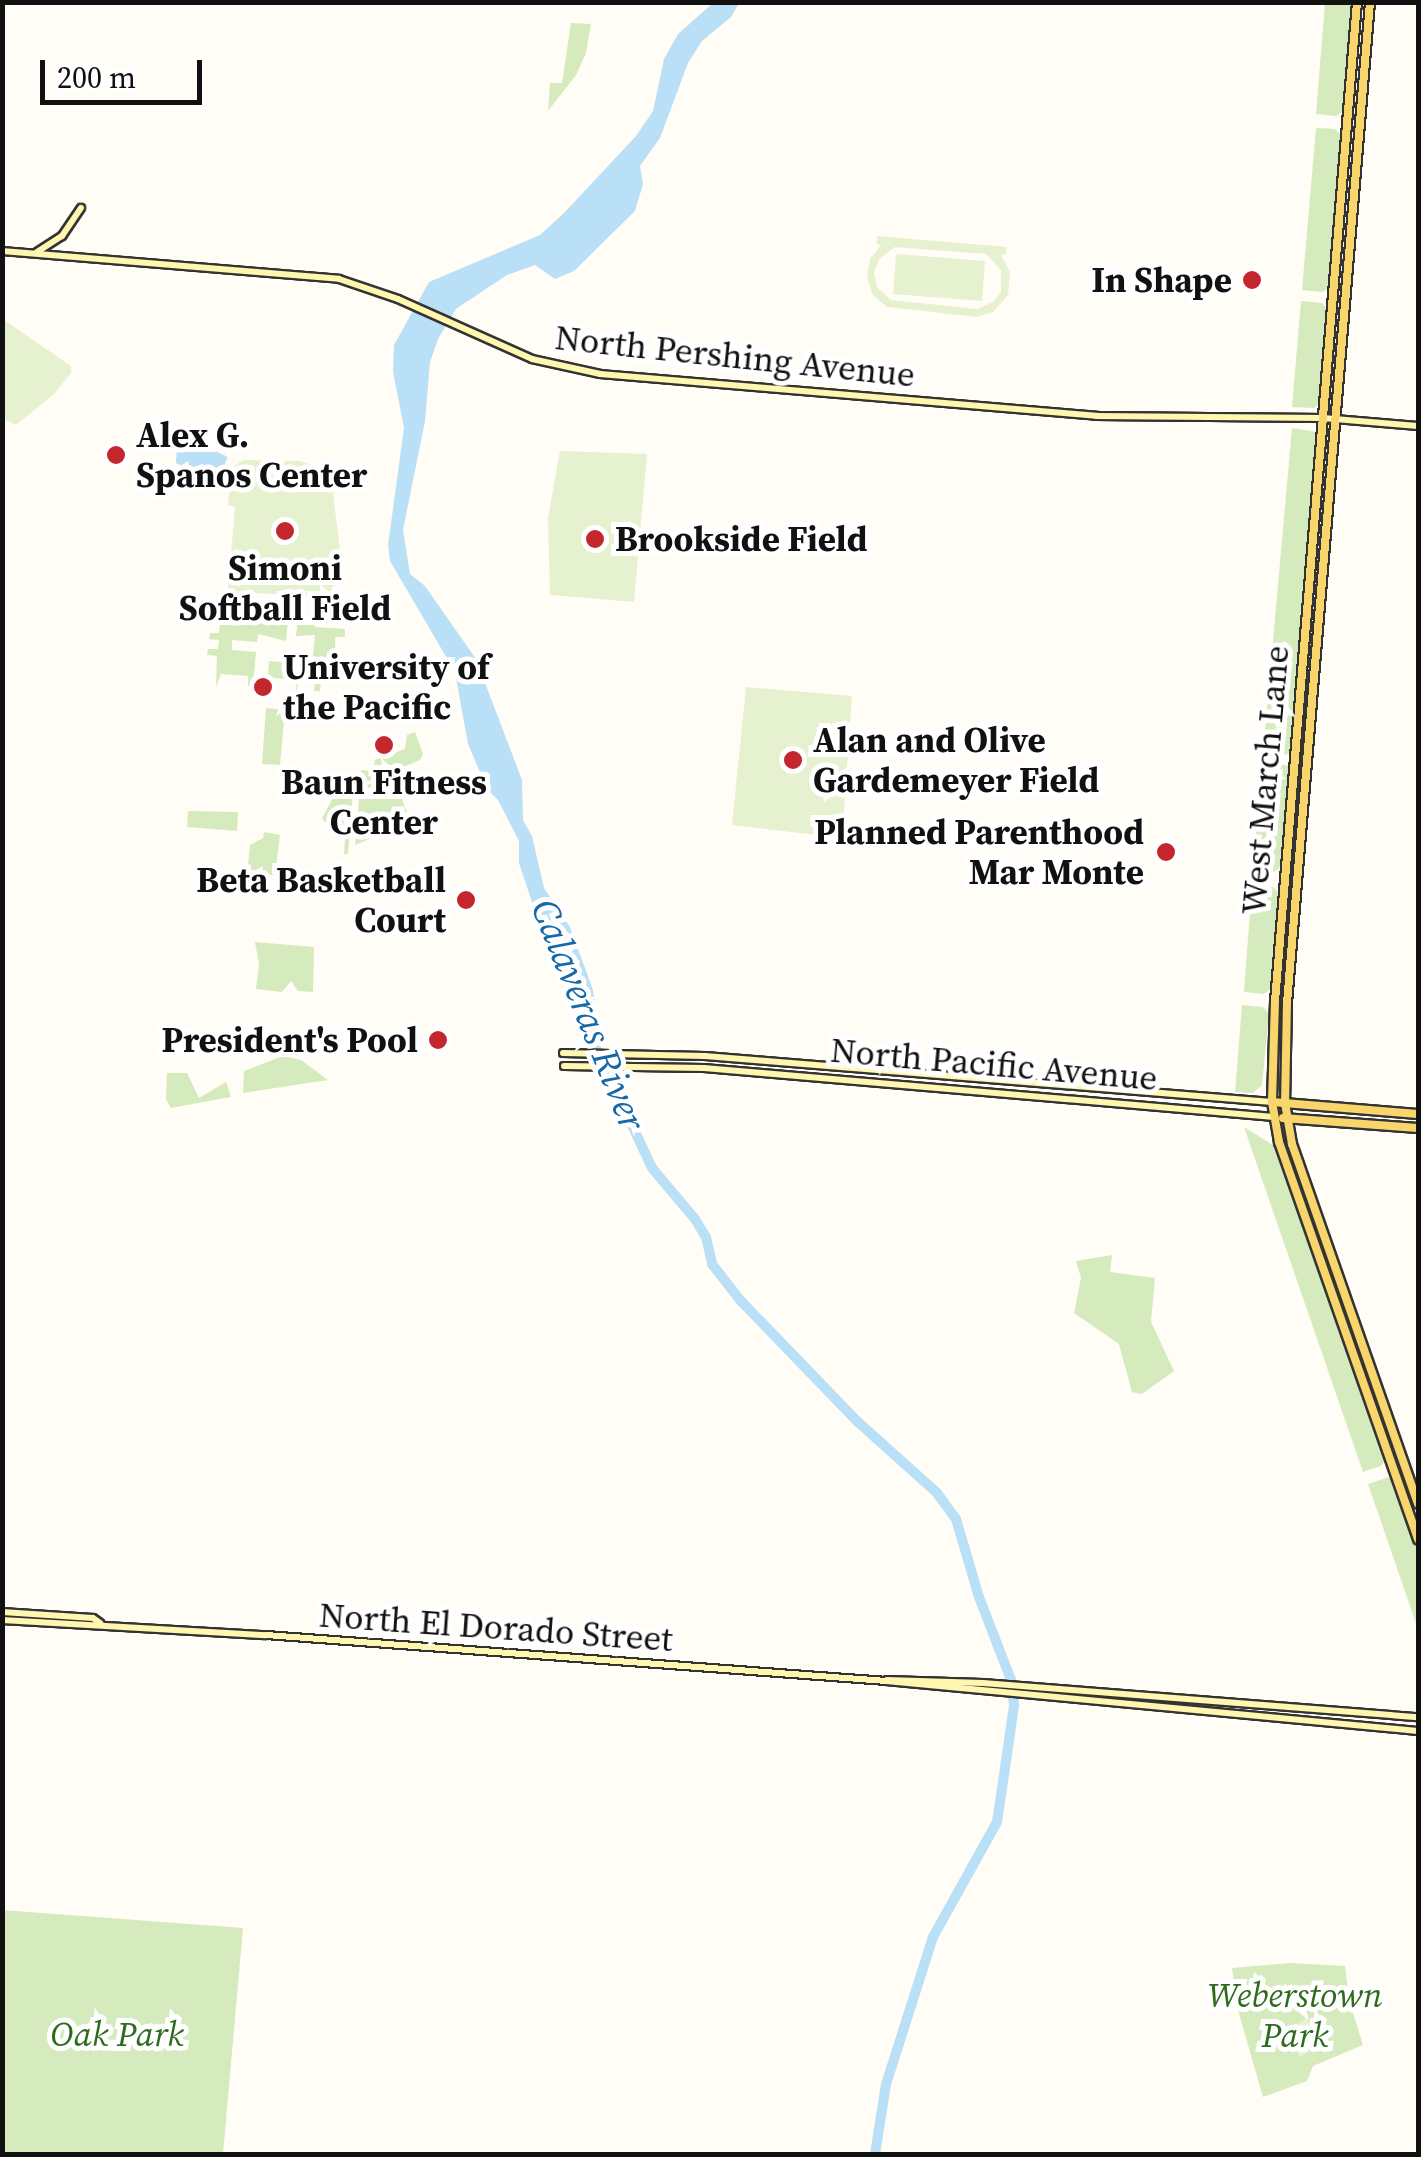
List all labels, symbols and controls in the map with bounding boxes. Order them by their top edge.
scale bar [45,40,208,102]
text: 200 m [57,57,136,98]
place label: In Shape [1091,259,1232,301]
marker: In Shape [1241,269,1263,291]
street label: North Pershing Avenue [553,316,917,396]
place label: Alex G. Spanos Center [136,414,367,496]
marker: Alex G. Spanos Center [105,444,127,466]
place label: Brookside Field [615,518,868,560]
marker: Simoni Softball Field [274,520,296,542]
marker: Brookside Field [584,528,606,550]
place label: Simoni Softball Field [179,547,391,629]
street label: West March Lane [1232,644,1298,916]
place label: University of the Pacific [283,646,490,728]
marker: University of the Pacific [252,676,274,698]
place label: Alan and Olive Gardemeyer Field [813,719,1099,801]
marker: Baun Fitness Center [373,734,395,756]
marker: Alan and Olive Gardemeyer Field [782,749,804,771]
place label: Baun Fitness Center [281,761,487,843]
place label: Planned Parenthood Mar Monte [814,811,1144,893]
marker: Planned Parenthood Mar Monte [1153,839,1179,865]
place label: Beta Basketball Court [196,859,446,941]
marker: Beta Basketball Court [455,889,477,911]
water label: Calaveras River [521,893,655,1137]
place label: President's Pool [162,1019,418,1061]
marker: President's Pool [427,1029,449,1051]
street label: North Pacific Avenue [829,1029,1159,1099]
street label: North El Dorado Street [318,1594,674,1660]
park label: Weberstown Park [1208,1974,1382,2056]
park label: Oak Park [50,2013,184,2055]

